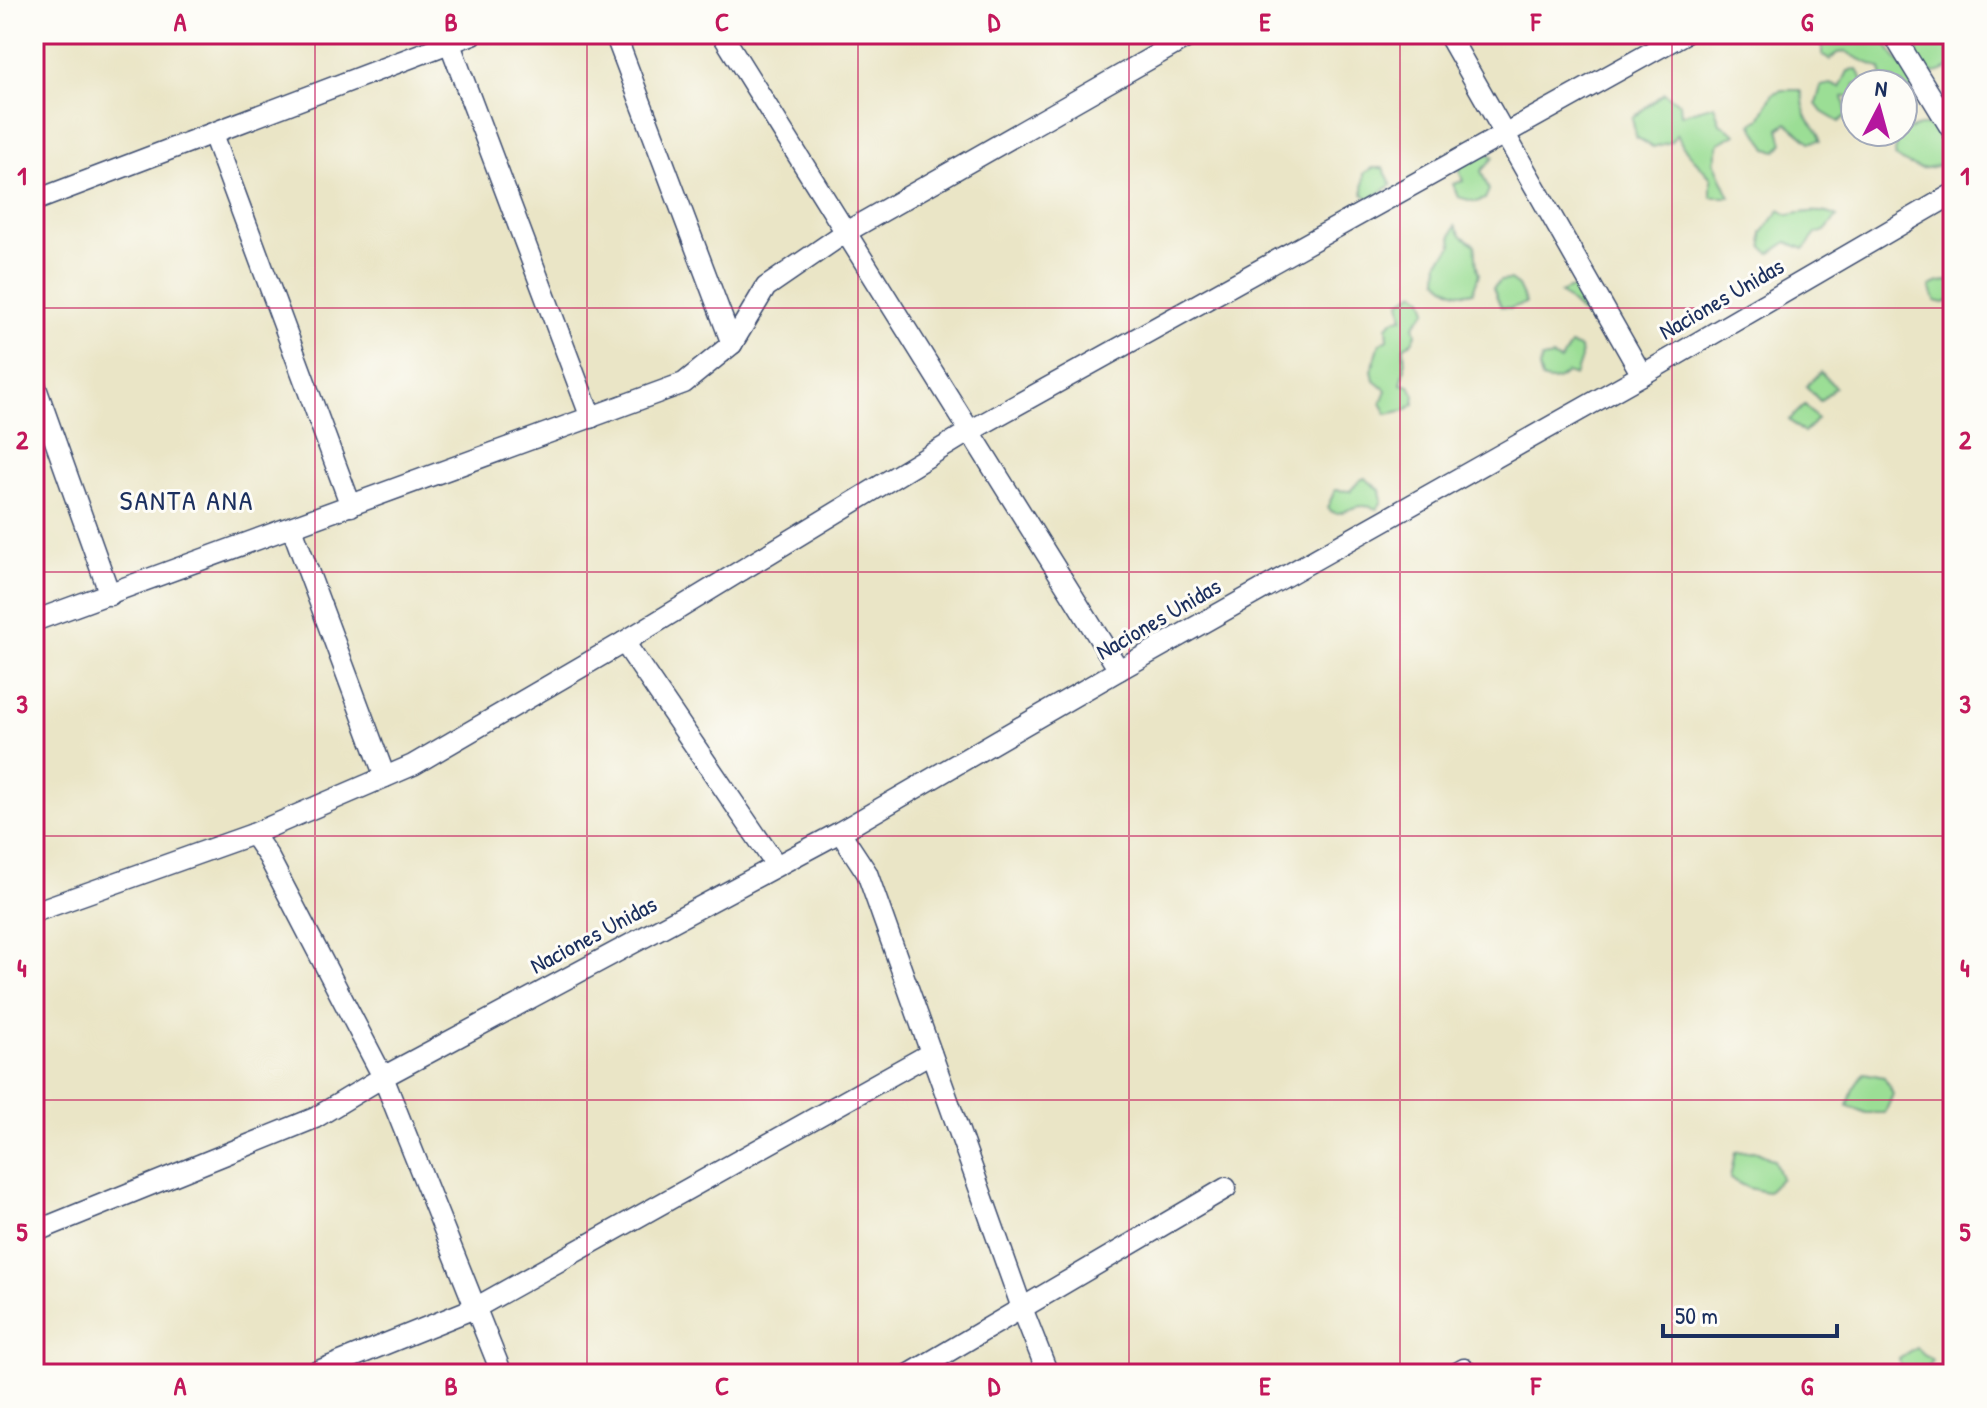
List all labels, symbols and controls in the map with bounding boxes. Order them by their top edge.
text: A [174,4,187,39]
text: B [444,4,458,39]
text: C [715,4,729,39]
text: D [988,4,1001,39]
text: E [1259,4,1271,39]
text: F [1530,4,1542,39]
text: G [1801,4,1814,39]
north arrow [1839,68,1919,148]
text: N [1874,73,1889,104]
text: 1 [17,158,27,193]
text: 1 [1960,158,1970,193]
street label: Naciones Unidas [1653,249,1789,347]
text: 2 [16,422,29,457]
text: 2 [1959,422,1972,457]
district label: SANTA ANA [120,481,254,519]
street label: Naciones Unidas [1090,569,1226,667]
text: 3 [16,686,28,721]
text: 3 [1959,686,1971,721]
street label: Naciones Unidas [524,887,662,981]
text: 4 [17,950,27,985]
text: 4 [1960,950,1970,985]
text: 5 [17,1214,28,1249]
text: 5 [1960,1214,1971,1249]
scale bar [1663,1288,1837,1338]
text: 50 m [1675,1299,1718,1331]
text: A [174,1368,187,1403]
text: B [444,1368,458,1403]
text: C [715,1368,729,1403]
text: D [988,1368,1001,1403]
text: E [1259,1368,1271,1403]
text: F [1530,1368,1542,1403]
text: G [1801,1368,1814,1403]

